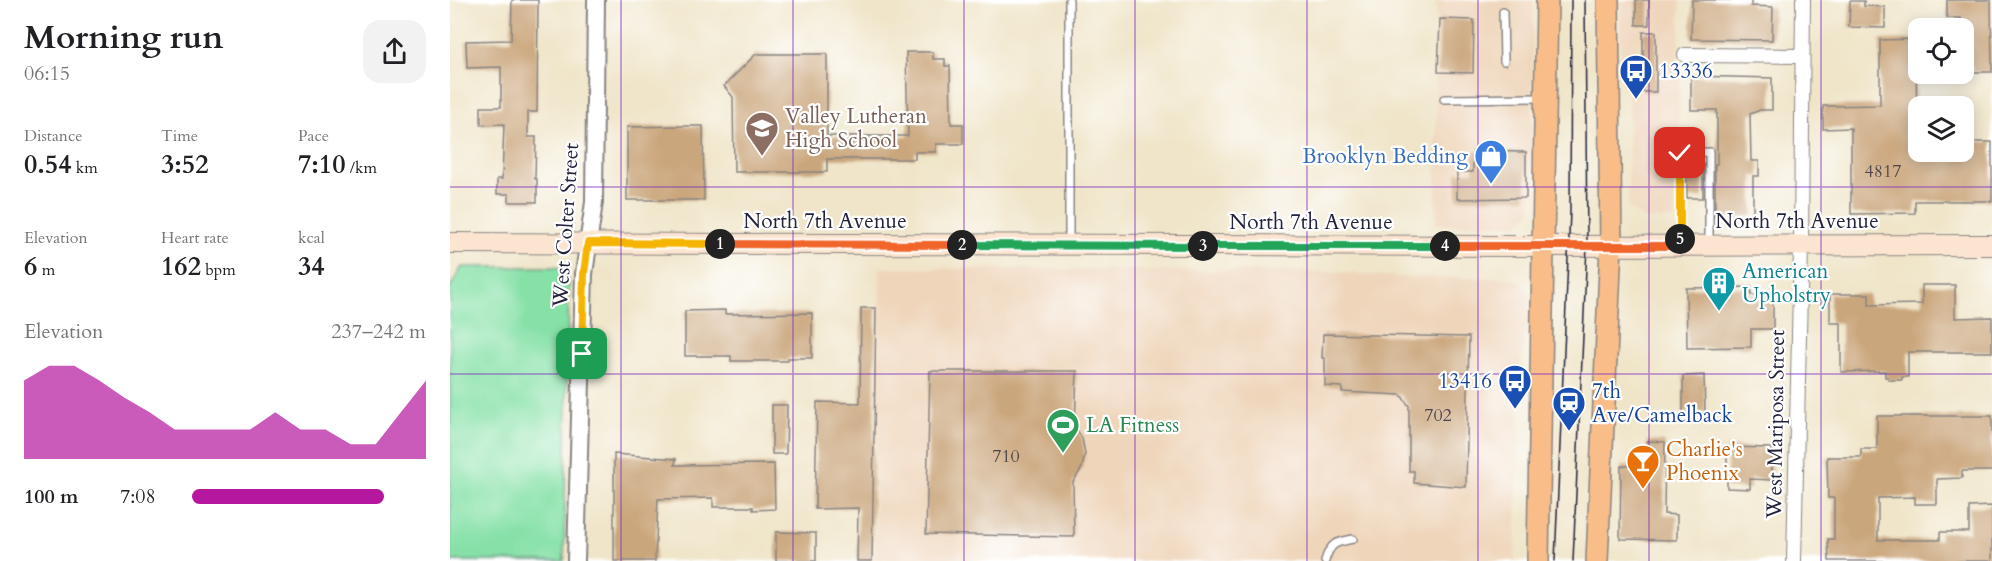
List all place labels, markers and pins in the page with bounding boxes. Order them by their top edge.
bus stop icon: 13336 [1618,53,1654,100]
place label: 13336 [1659,57,1713,86]
place label: Valley Lutheran High School [785,102,927,155]
school or university icon: Valley Lutheran High School [744,110,780,157]
pin [1654,127,1705,178]
shop icon: Brooklyn Bedding [1473,138,1509,185]
place label: Brooklyn Bedding [1302,142,1468,171]
pin: 5 [1665,224,1695,254]
pin: 1 [705,229,735,259]
pin: 2 [947,230,977,260]
pin: 3 [1188,231,1218,261]
pin: 4 [1430,231,1460,261]
place label: American Upholstry [1742,257,1831,310]
building icon: American Upholstry [1701,265,1737,312]
pin [556,328,607,379]
bus stop icon: 13416 [1497,363,1533,410]
place label: 13416 [1438,367,1492,396]
place label: 7th Ave/Camelback [1592,377,1734,430]
station icon: 7th Ave/Camelback [1551,385,1587,432]
sports icon: LA Fitness [1045,407,1081,454]
place label: LA Fitness [1086,411,1179,440]
place label: Charlie's Phoenix [1666,435,1743,488]
bar icon: Charlie's Phoenix [1625,443,1661,490]

